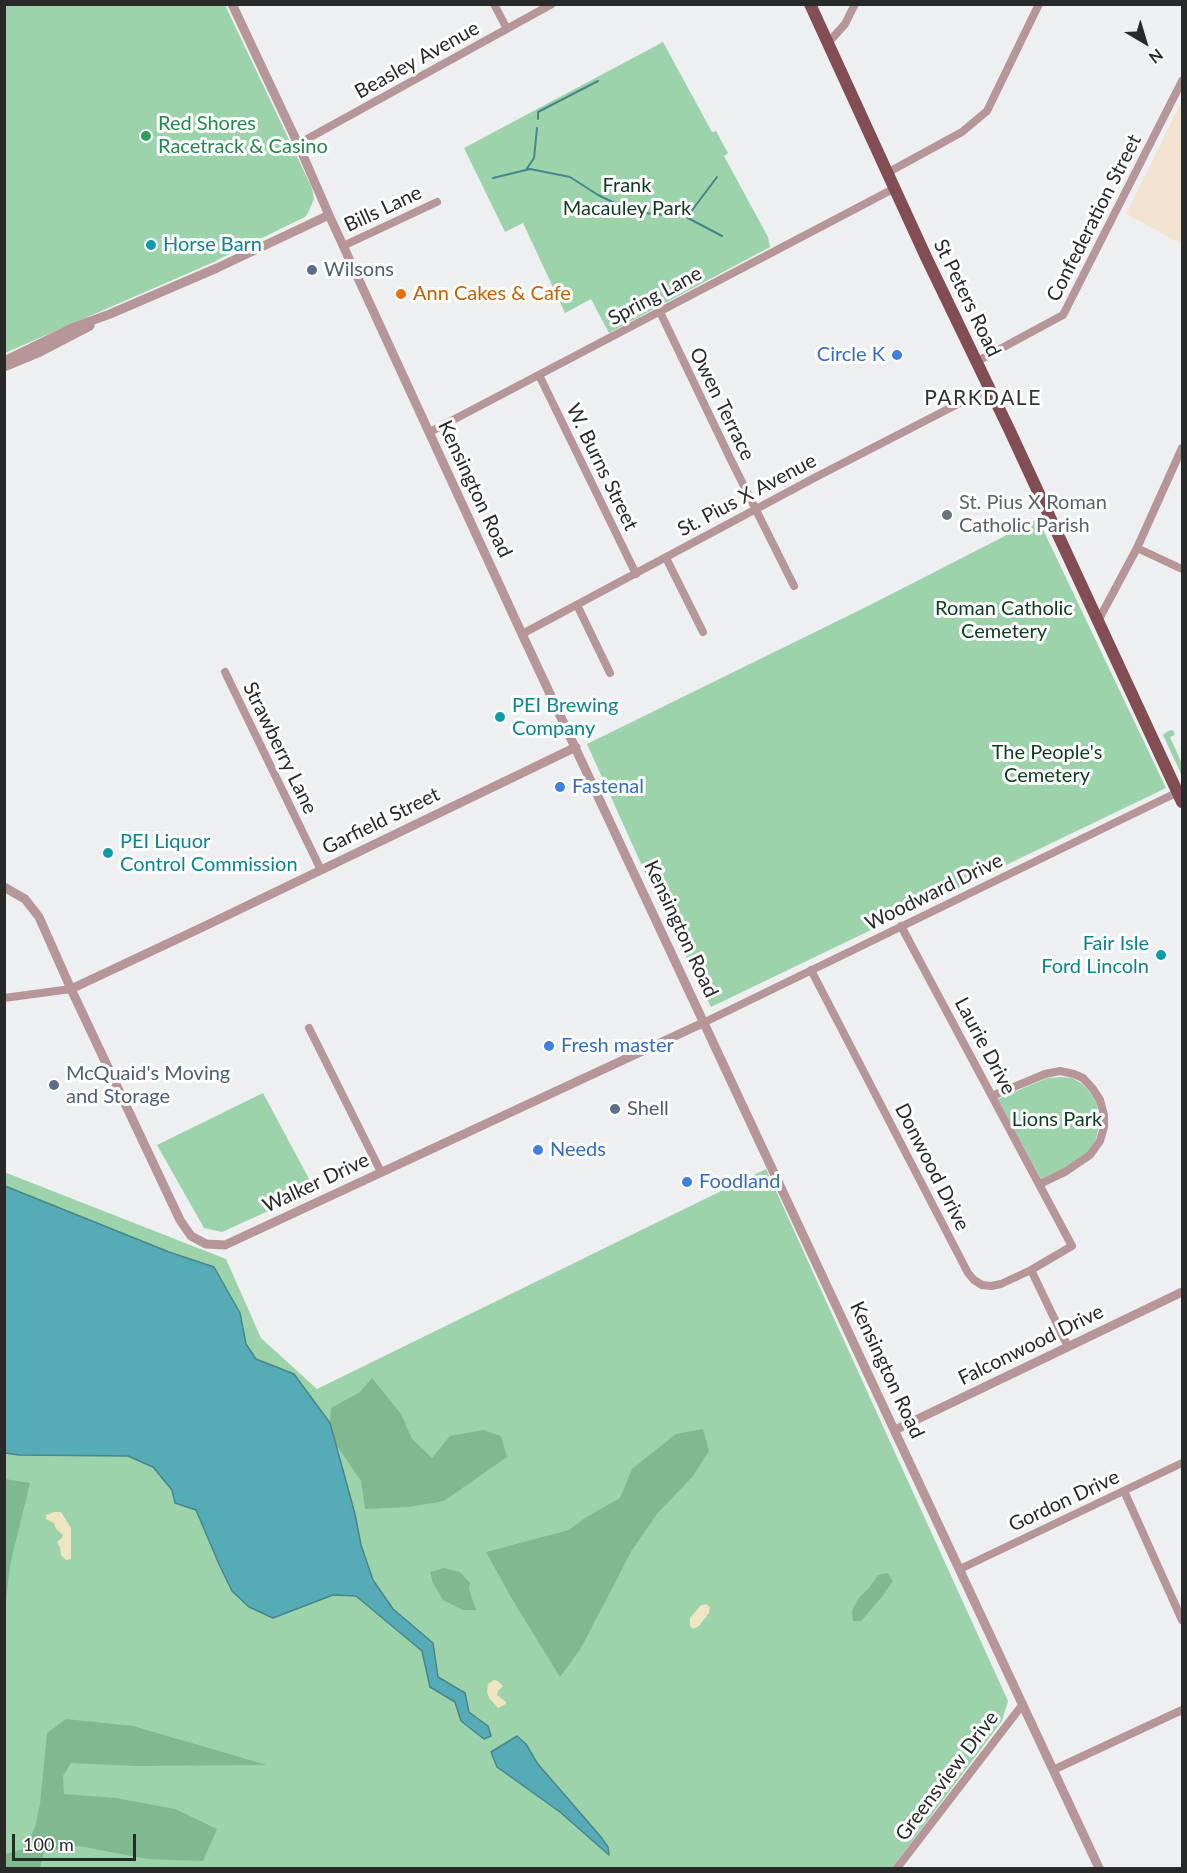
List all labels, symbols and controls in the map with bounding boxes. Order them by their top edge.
north arrow [1115,12,1175,72]
street label: Beasley Avenue [351,16,483,104]
text: N [1146,45,1167,68]
place label: Red Shores Racetrack & Casino [158,112,328,159]
marker: Red Shores Racetrack & Casino [139,129,153,143]
street label: Confederation Street [1042,131,1146,305]
park label: Frank Macauley Park [563,174,691,221]
street label: Bills Lane [340,181,426,237]
place label: Horse Barn [163,233,262,257]
street label: St Peters Road [928,235,1006,361]
marker: Horse Barn [144,238,158,252]
place label: Wilsons [324,258,394,282]
street label: Spring Lane [604,261,706,331]
marker: Wilsons [305,263,319,277]
place label: Ann Cakes & Cafe [413,282,571,306]
marker: Ann Cakes & Cafe [394,287,408,301]
place label: Circle K [817,343,885,367]
street label: Owen Terrace [684,344,760,464]
marker: Circle K [890,348,904,362]
district label: PARKDALE [924,385,1042,411]
street label: W. Burns Street [561,400,643,534]
street label: Kensington Road [433,417,517,561]
street label: St. Pius X Avenue [674,448,820,542]
place label: St. Pius X Roman Catholic Parish [959,491,1107,538]
marker: St. Pius X Roman Catholic Parish [940,508,954,522]
park label: Roman Catholic Cemetery [935,597,1073,644]
street label: Strawberry Lane [238,678,322,818]
place label: PEI Brewing Company [512,694,618,741]
marker: PEI Brewing Company [493,710,507,724]
park label: The People's Cemetery [992,741,1102,788]
place label: Fastenal [572,775,644,799]
marker: Fastenal [553,780,567,794]
street label: Garfield Street [318,782,444,860]
place label: PEI Liquor Control Commission [120,830,298,877]
marker: PEI Liquor Control Commission [101,846,115,860]
street label: Woodward Drive [861,848,1007,936]
street label: Kensington Road [639,857,723,1001]
place label: Fair Isle Ford Lincoln [1041,932,1149,979]
marker: Fair Isle Ford Lincoln [1154,948,1168,962]
street label: Laurie Drive [949,993,1021,1099]
place label: Fresh master [561,1034,674,1058]
marker: Fresh master [542,1039,556,1053]
place label: McQuaid's Moving and Storage [66,1062,230,1109]
marker: McQuaid's Moving and Storage [47,1078,61,1092]
place label: Shell [627,1097,669,1121]
street label: Donwood Drive [890,1099,974,1235]
marker: Shell [608,1102,622,1116]
park label: Lions Park [1012,1108,1102,1132]
place label: Needs [550,1138,606,1162]
marker: Needs [531,1143,545,1157]
street label: Walker Drive [259,1148,373,1218]
place label: Foodland [699,1170,780,1194]
marker: Foodland [680,1175,694,1189]
street label: Kensington Road [845,1298,929,1442]
street label: Falconwood Drive [954,1299,1108,1391]
street label: Gordon Drive [1005,1465,1123,1537]
street label: Greensview Drive [890,1706,1004,1846]
scale bar [15,1822,140,1860]
text: 100 m [23,1833,74,1855]

